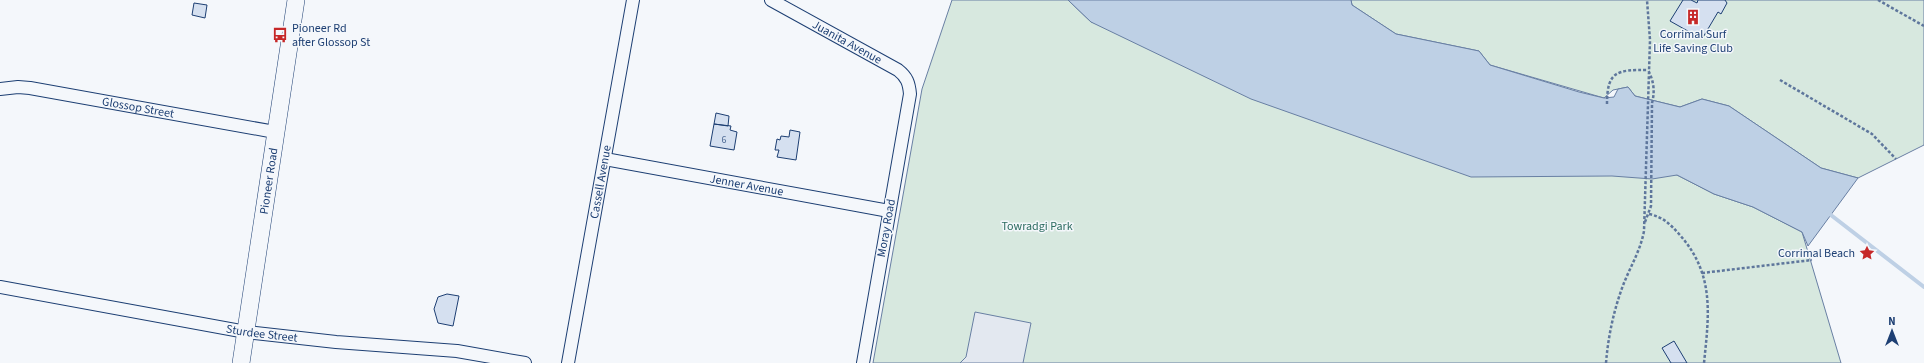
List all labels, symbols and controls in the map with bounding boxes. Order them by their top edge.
building icon: Corrimal Surf Life Saving Club [1684,8,1702,26]
street label: Juanita Avenue [809,16,885,69]
place label: Pioneer Rd after Glossop St [292,20,370,51]
bus stop icon: Pioneer Rd after Glossop St [271,26,289,44]
place label: Corrimal Surf Life Saving Club [1653,26,1733,57]
street label: Glossop Street [101,93,175,123]
house number: 6 [722,133,727,147]
street label: Cassell Avenue [586,144,616,220]
street label: Pioneer Road [256,147,282,216]
street label: Jenner Avenue [708,170,785,200]
street label: Moray Road [873,198,900,259]
park label: Towradgi Park [1001,218,1073,235]
place icon: Corrimal Beach [1858,244,1876,262]
place label: Corrimal Beach [1778,245,1855,262]
north arrow [1872,311,1912,351]
text: N [1888,314,1896,329]
street label: Sturdee Street [225,321,298,347]

